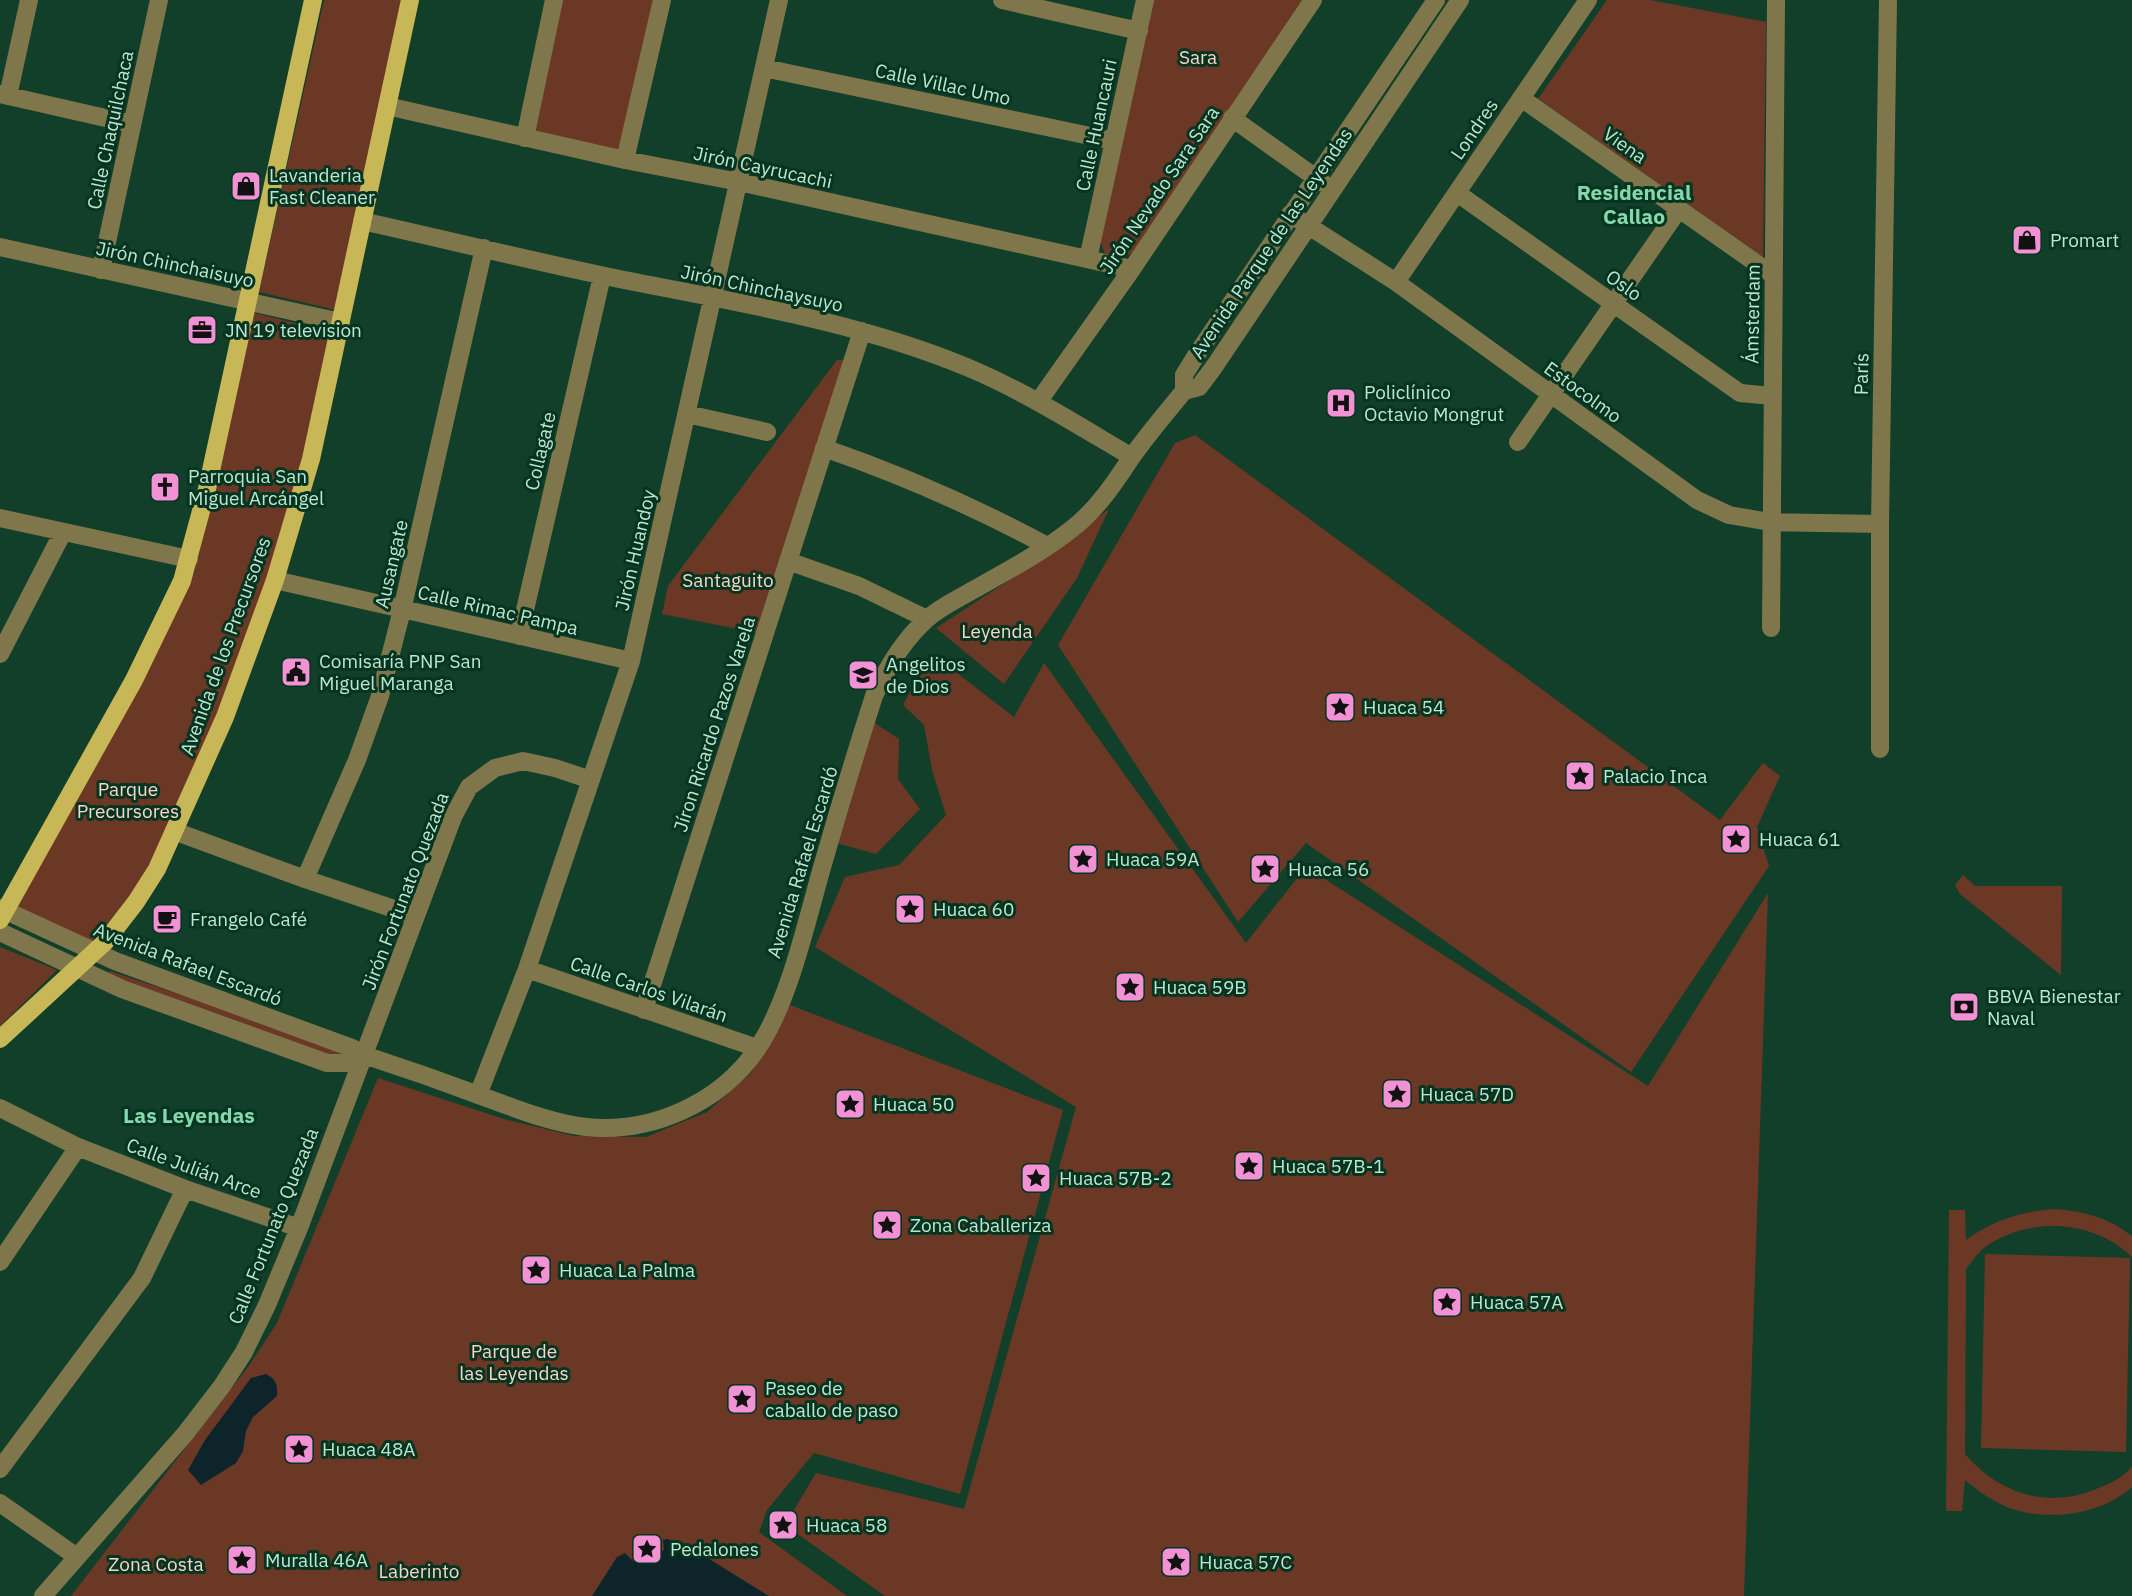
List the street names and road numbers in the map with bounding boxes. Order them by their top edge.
street label: Calle Chaquilchaca [81,48,139,212]
street label: Calle Huancauri [1070,57,1122,193]
street label: Calle Villac Umo [873,58,1013,110]
street label: Londres [1445,94,1503,164]
street label: Jirón Nevado Sara Sara [1094,101,1224,279]
street label: Viena [1599,121,1651,169]
street label: Avenida Parque de las Leyendas [1185,123,1357,363]
street label: Jirón Cayrucachi [691,141,835,193]
street label: Jirón Chinchaisuyo [94,236,256,292]
street label: Jirón Chinchaysuyo [679,259,845,317]
street label: Oslo [1601,264,1647,306]
street label: Ámsterdam [1739,264,1765,364]
street label: París [1849,353,1873,395]
street label: Estocolmo [1540,356,1626,428]
street label: Collagate [519,409,561,493]
street label: Jirón Huandoy [609,487,661,613]
street label: Ausangate [369,517,413,611]
street label: Avenida de los Precursores [174,534,276,758]
street label: Calle Rimac Pampa [415,580,581,640]
street label: Jíron Ricardo Pazos Varela [668,613,760,835]
street label: Avenida Rafael Escardó [761,763,843,961]
street label: Jirón Fortunato Quezada [356,789,454,993]
street label: Avenida Rafael Escardó [90,917,286,1011]
street label: Calle Carlos Vilarán [567,951,731,1027]
street label: Calle Fortunato Quezada [223,1124,323,1328]
street label: Calle Julián Arce [123,1132,265,1204]

